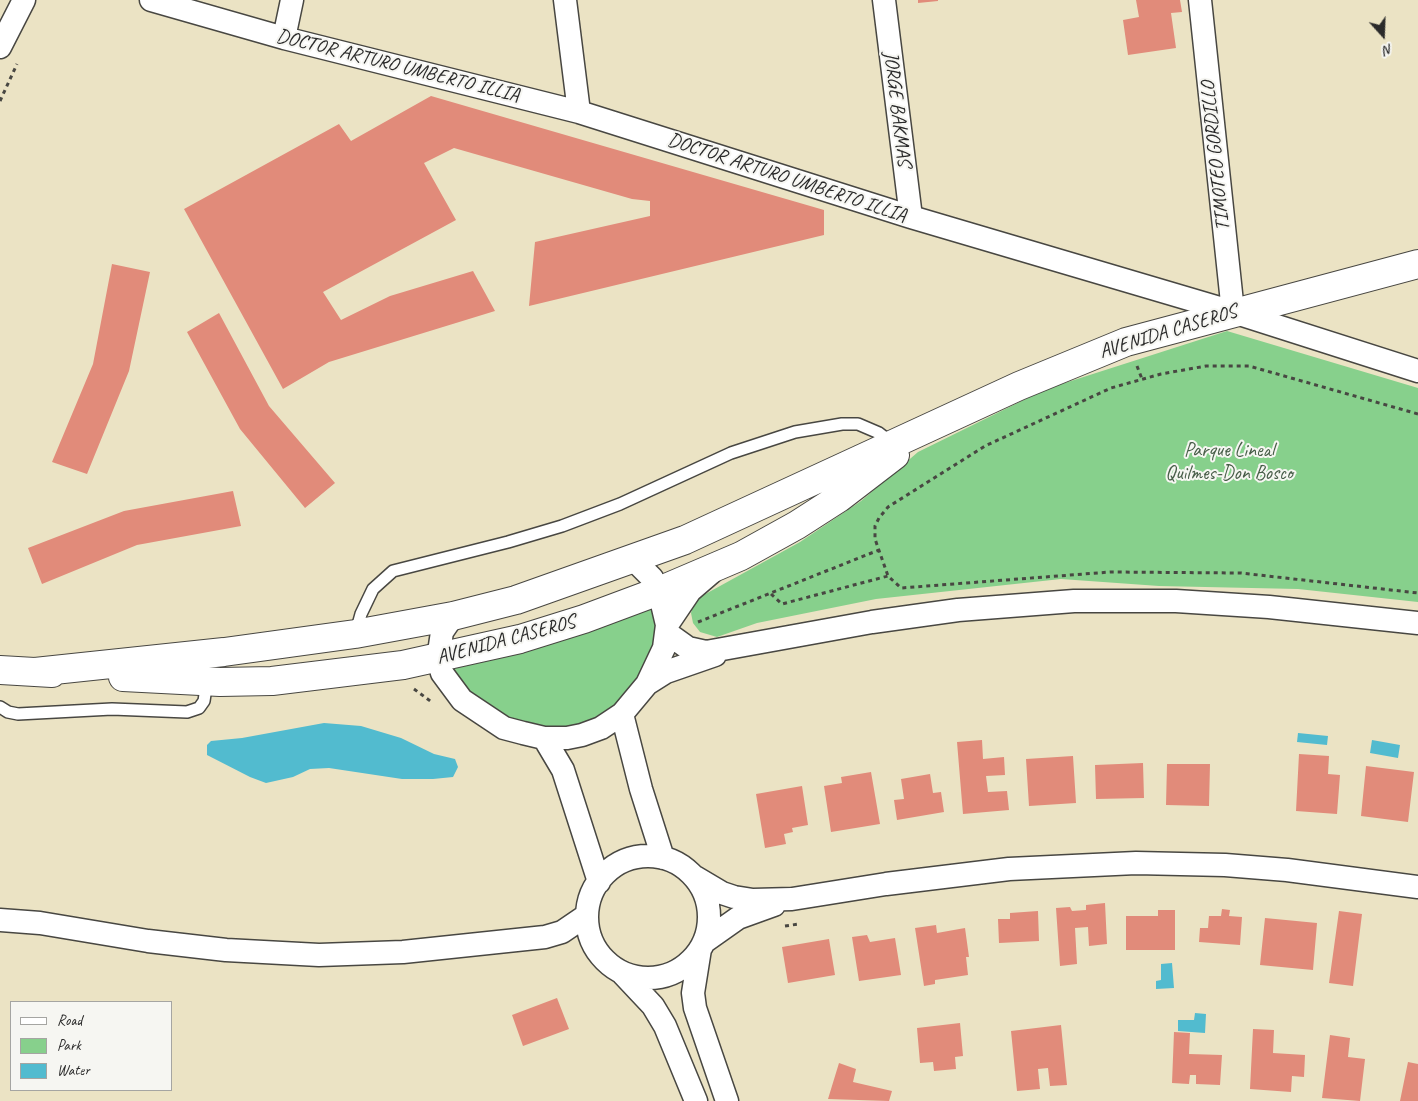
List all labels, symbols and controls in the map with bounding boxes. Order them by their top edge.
north arrow [1358,10,1408,60]
street label: DOCTOR ARTURO UMBERTO ILLIA [274,24,522,108]
text: N [1381,40,1395,59]
street label: JORGE BAKMAS [878,50,916,168]
street label: TIMOTEO GORDILLO [1196,80,1236,232]
street label: DOCTOR ARTURO UMBERTO ILLIA [665,128,909,228]
street label: AVENIDA CASEROS [1096,300,1240,364]
park label: Parque Lineal Quilmes-Don Bosco [1165,439,1293,486]
street label: AVENIDA CASEROS [434,610,578,670]
legend [10,1001,172,1091]
text: Road [57,1011,82,1030]
text: Park [57,1036,81,1055]
text: Water [57,1061,90,1080]

